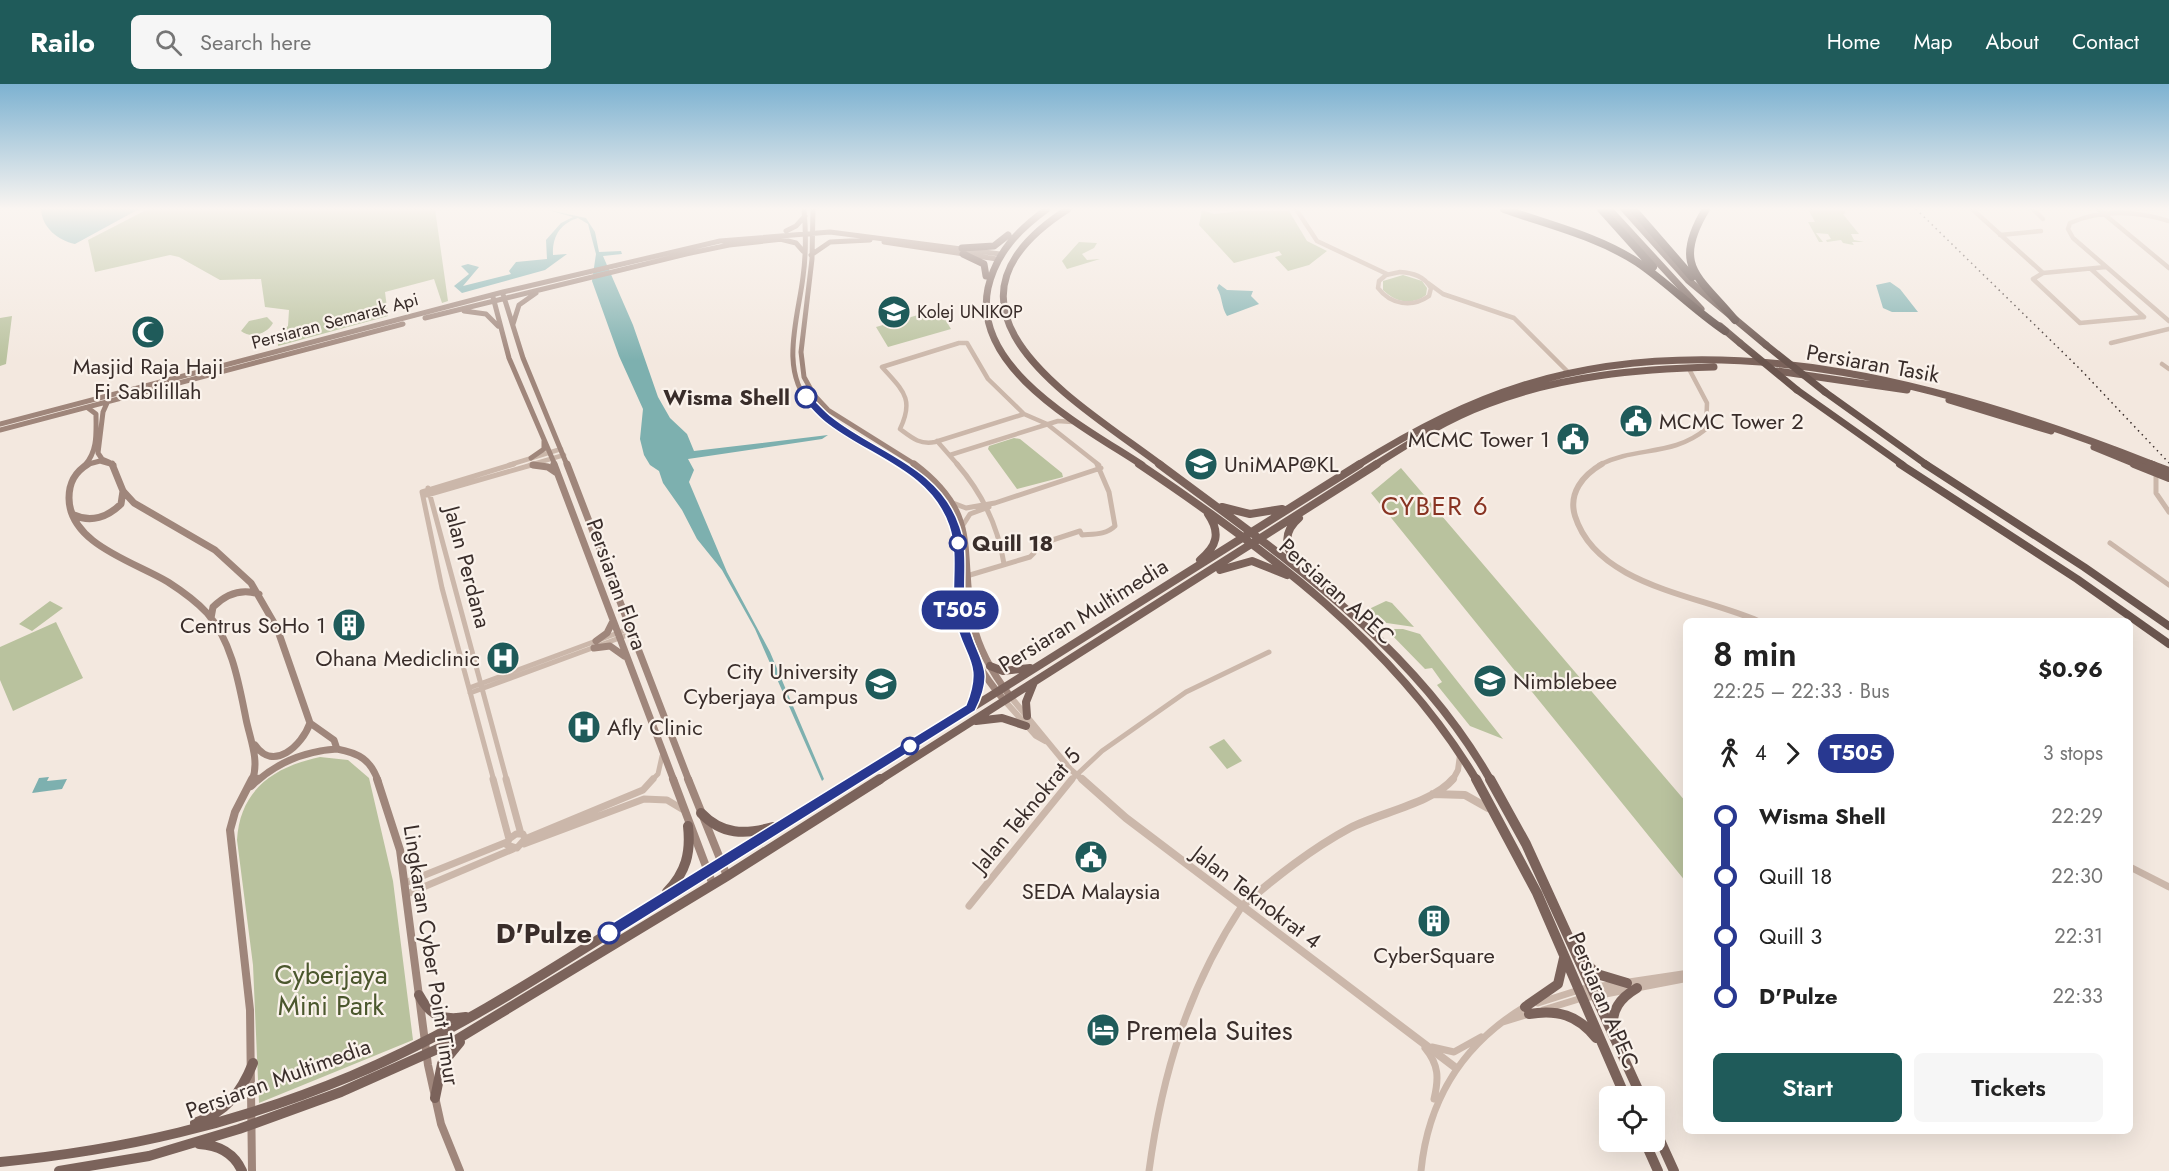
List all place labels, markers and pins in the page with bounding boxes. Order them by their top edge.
school or university icon: Kolej UNIKOP [876,294,912,330]
place label: Kolej UNIKOP [917,299,1023,325]
mosque icon: Masjid Raja Haji Fi Sabilillah [130,314,166,350]
place label: Masjid Raja Haji Fi Sabilillah [73,350,223,407]
place label: Wisma Shell [663,381,790,413]
marker: Wisma Shell [795,386,817,408]
public building icon: MCMC Tower 2 [1618,403,1654,439]
place label: MCMC Tower 2 [1659,405,1804,437]
public building icon: MCMC Tower 1 [1555,421,1591,457]
place label: MCMC Tower 1 [1408,423,1550,455]
school or university icon: UniMAP@KL [1183,446,1219,482]
place label: UniMAP@KL [1224,448,1339,480]
place label: Quill 18 [972,527,1053,559]
marker: Quill 18 [949,534,967,552]
building icon: Centrus SoHo 1 [331,607,367,643]
place label: Centrus SoHo 1 [180,609,326,641]
hospital icon: Ohana Mediclinic [485,640,521,676]
place label: Ohana Mediclinic [315,642,480,674]
place label: City University Cyberjaya Campus [683,655,858,712]
school or university icon: Nimblebee [1472,663,1508,699]
place label: Nimblebee [1513,665,1617,697]
school or university icon: City University Cyberjaya Campus [863,666,899,702]
hospital icon: Afly Clinic [566,709,602,745]
place label: Afly Clinic [607,711,703,743]
unlabelled marker [901,737,919,755]
public building icon: SEDA Malaysia [1073,839,1109,875]
place label: SEDA Malaysia [1022,875,1160,907]
building icon: CyberSquare [1416,903,1452,939]
place label: D'Pulze [496,914,592,953]
marker: D'Pulze [598,922,620,944]
place label: CyberSquare [1373,939,1495,971]
place label: Premela Suites [1126,1011,1293,1050]
hotel icon: Premela Suites [1085,1012,1121,1048]

